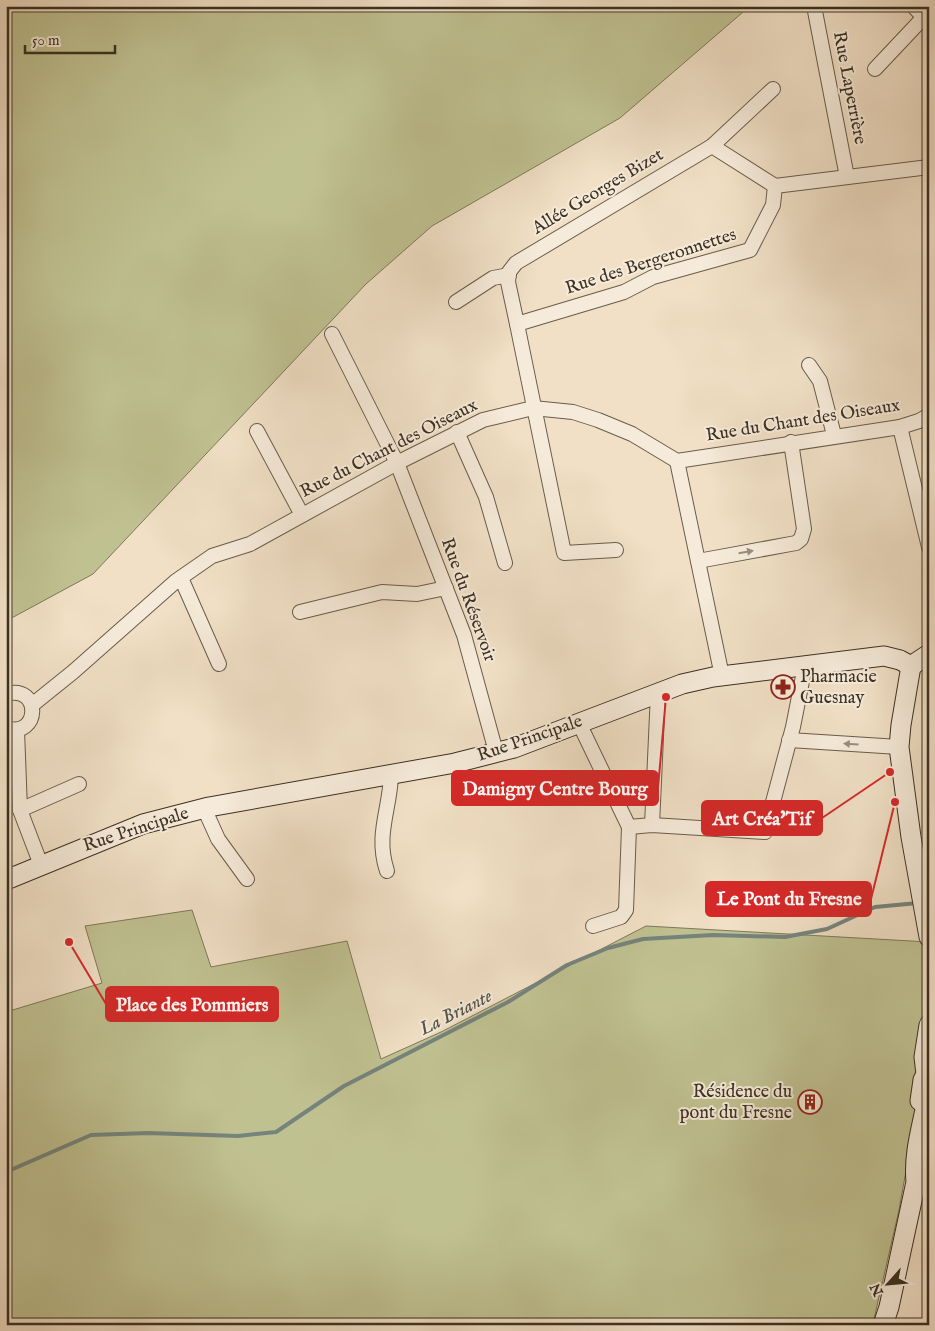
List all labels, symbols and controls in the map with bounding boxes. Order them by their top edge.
scale bar [25,22,115,54]
street label: Rue Laperrière [827,29,871,147]
text: 50 m [32,31,60,50]
street label: Allée Georges Bizet [527,144,668,241]
street label: Rue des Bergeronnettes [562,223,740,301]
street label: Rue du Chant des Oiseaux [296,394,482,504]
street label: Rue du Chant des Oiseaux [704,394,902,448]
street label: Rue du Réservoir [435,535,501,665]
one-way arrow [739,548,755,556]
place label: Pharmacie Guesnay [800,666,877,710]
pharmacy icon: Pharmacie Guesnay [770,674,796,700]
street label: Rue Principale [474,710,586,768]
one-way arrow [843,740,859,748]
callout: Damigny Centre Bourg [452,771,658,805]
text: Damigny Centre Bourg [462,778,649,802]
callout: Art Créa'Tif [702,801,822,835]
street label: Rue Principale [80,802,192,858]
text: Art Créa'Tif [711,808,815,832]
callout: Le Pont du Fresne [706,882,871,916]
text: Le Pont du Fresne [716,888,862,912]
water label: La Briante [415,984,497,1042]
callout: Place des Pommiers [106,987,278,1021]
text: Place des Pommiers [116,994,269,1018]
place label: Résidence du pont du Fresne [680,1081,792,1125]
building icon: Résidence du pont du Fresne [797,1089,823,1115]
north arrow [862,1258,912,1308]
text: N [867,1280,889,1300]

